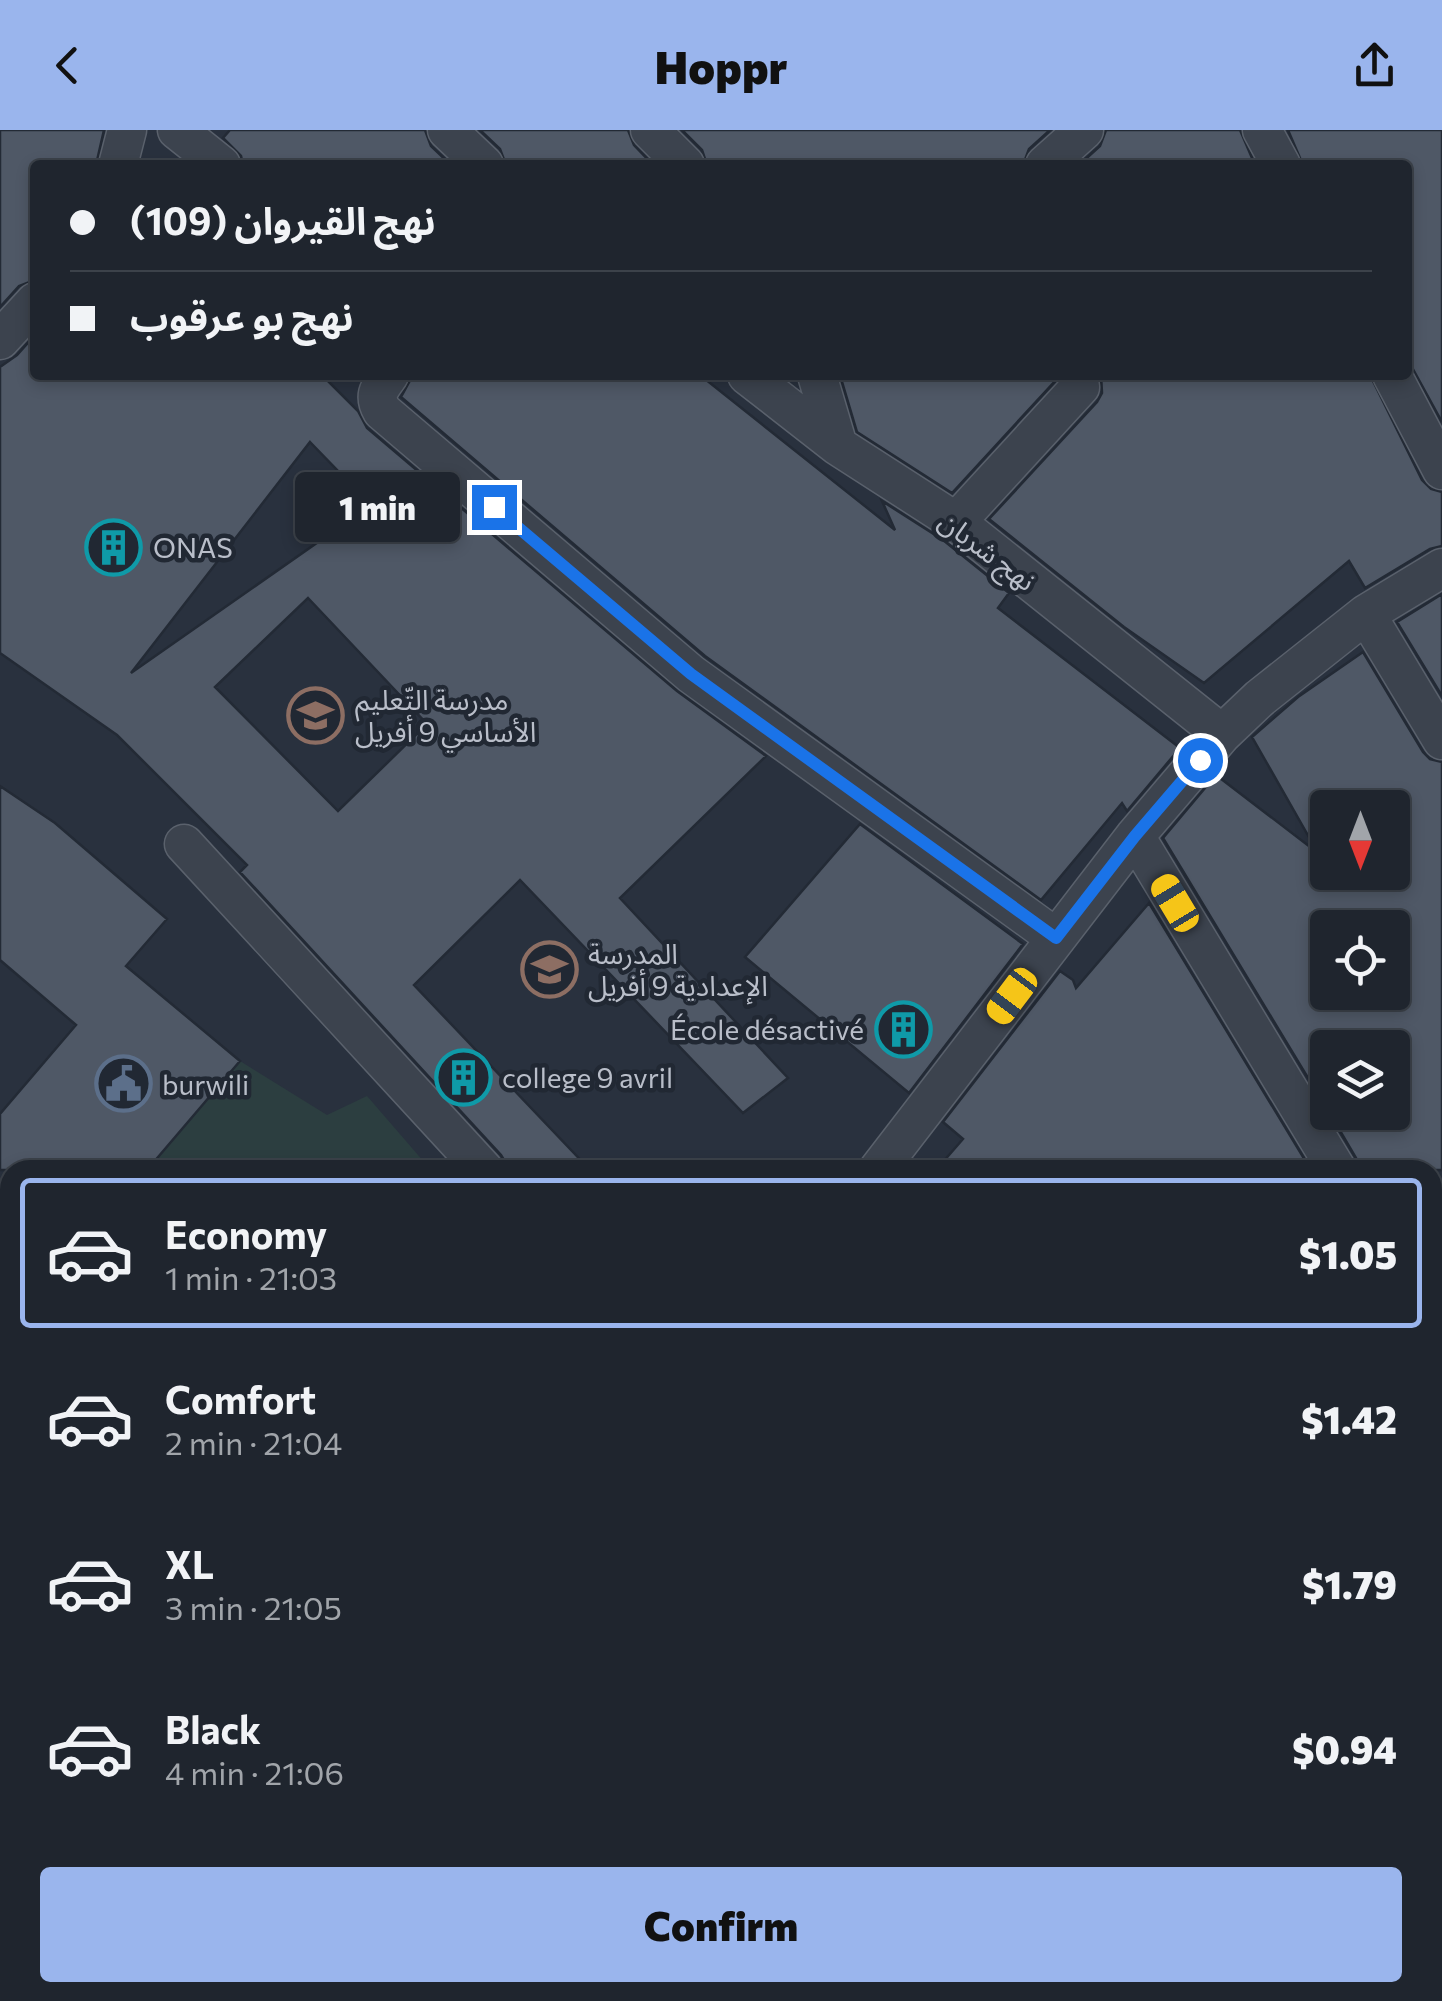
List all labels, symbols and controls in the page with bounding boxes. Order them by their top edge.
icon: back [40,38,95,93]
text: Hoppr [655,38,787,93]
icon: share [1347,38,1402,93]
text: نهج القيروان (109) [130,196,435,243]
text: نهج بو عرقوب [130,292,353,339]
callout: 1 min [294,472,459,542]
route end [472,485,517,530]
text: 1 min [339,487,416,527]
street label: نهج شربان [930,503,1043,601]
building icon: ONAS [84,517,144,577]
place label: ONAS [153,530,233,564]
place label: مدرسة التّعليم الأساسي 9 أفريل [355,682,537,753]
school or university icon: مدرسة التّعليم الأساسي 9 أفريل [286,685,346,745]
route start [1178,738,1223,783]
north arrow [1310,790,1410,890]
map controls [1310,790,1410,1130]
car [1147,870,1203,936]
button: locate [1310,910,1410,1010]
place label: المدرسة الإعدادية 9 أفريل [588,936,768,1005]
school or university icon: المدرسة الإعدادية 9 أفريل [519,939,579,999]
car [982,963,1042,1029]
building icon: École désactivé [873,999,933,1059]
place label: École désactivé [670,1012,864,1046]
button: layers [1310,1030,1410,1130]
building icon: college 9 avril [433,1047,493,1107]
public building icon: burwili [93,1054,153,1114]
place label: college 9 avril [502,1060,673,1094]
place label: burwili [162,1067,249,1101]
icon: car [45,1208,135,1298]
text: Economy [165,1210,327,1257]
text: $1.05 [1299,1230,1397,1277]
text: 1 min · 21:03 [165,1257,337,1297]
icon: car [45,1373,135,1463]
text: Comfort [165,1375,316,1422]
text: $1.42 [1301,1395,1397,1442]
text: 2 min · 21:04 [165,1422,342,1462]
icon: car [45,1538,135,1628]
text: XL [165,1540,214,1587]
text: $1.79 [1302,1560,1397,1607]
text: 3 min · 21:05 [165,1587,342,1627]
icon: car [45,1703,135,1793]
text: Black [165,1705,261,1752]
text: $0.94 [1292,1725,1397,1772]
text: 4 min · 21:06 [165,1752,344,1792]
button: Confirm [40,1867,1402,1982]

